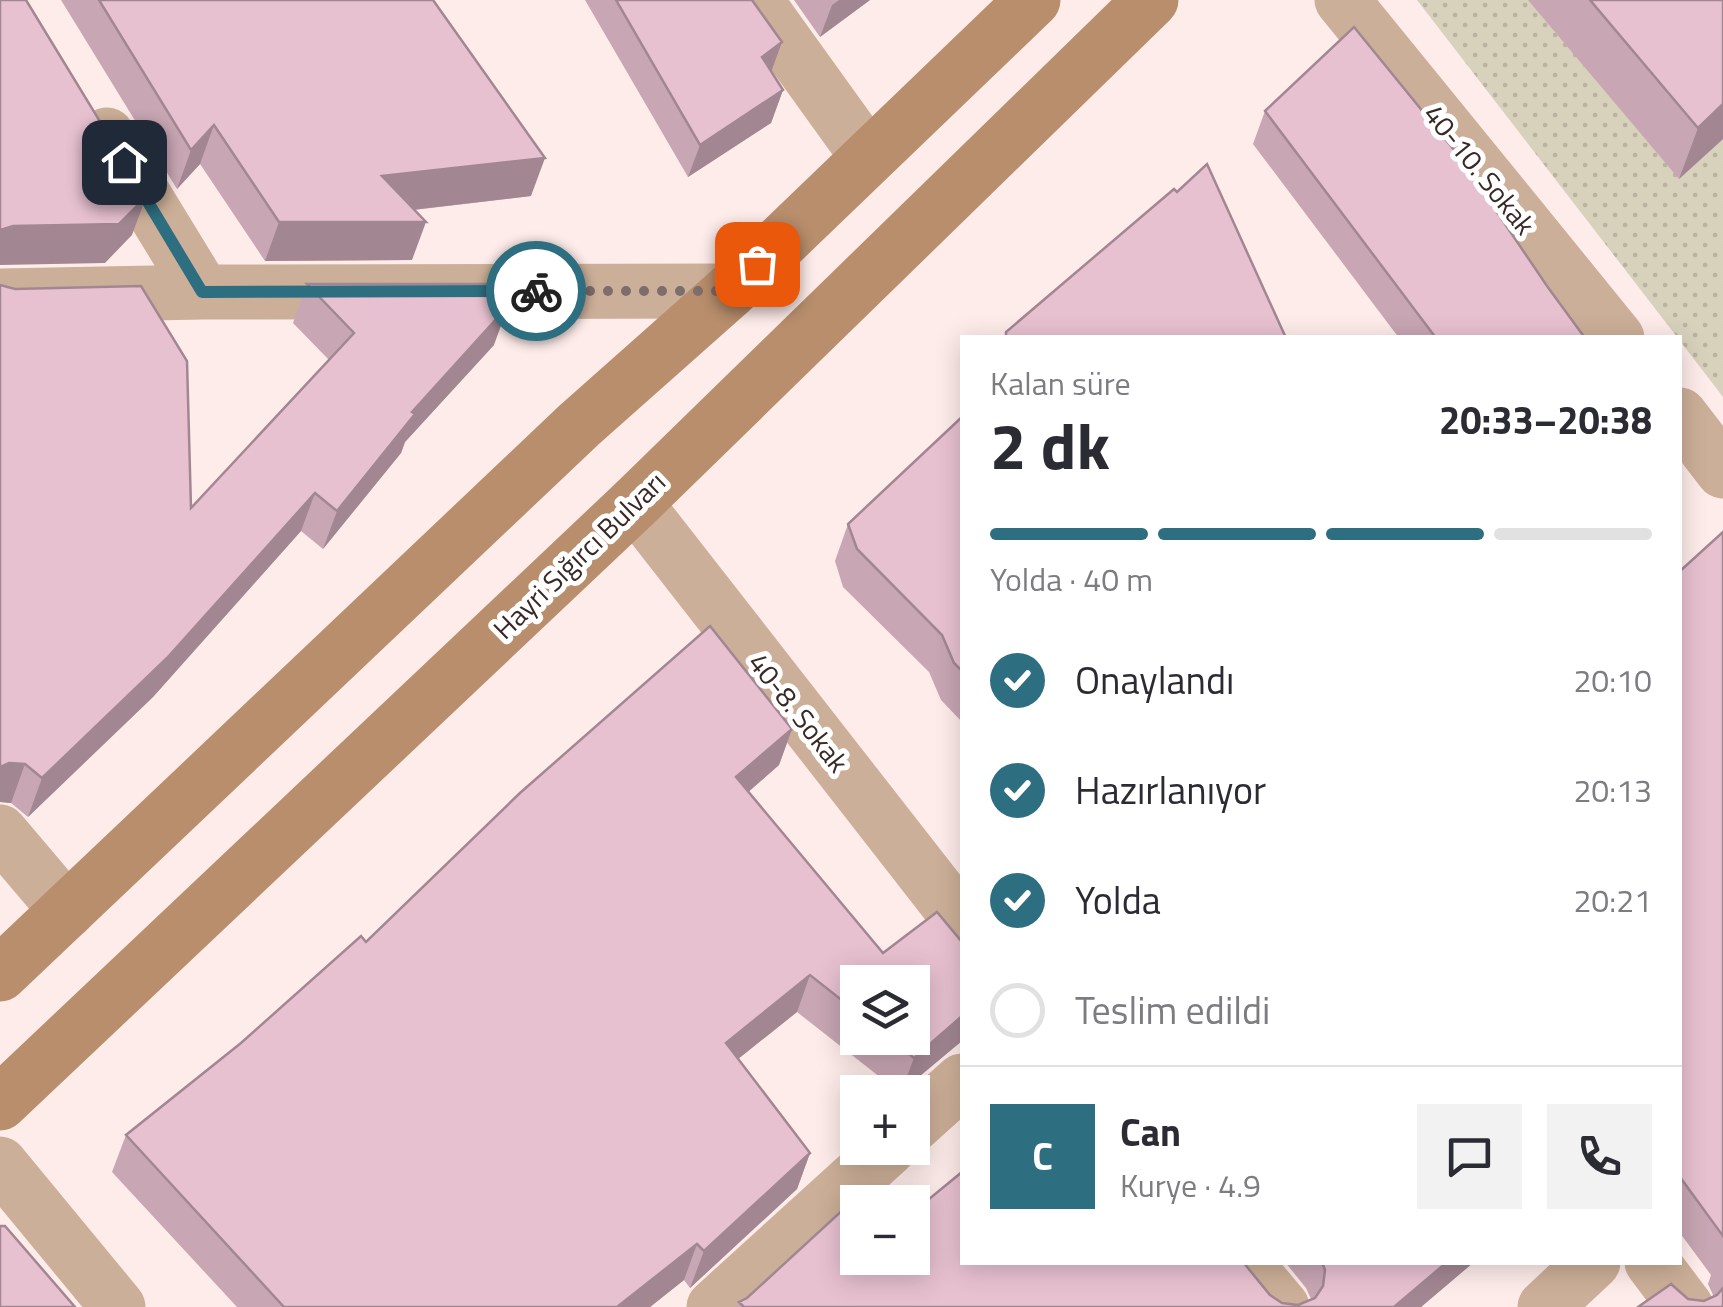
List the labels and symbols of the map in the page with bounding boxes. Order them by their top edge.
street label: 40-10. Sokak [1414,94,1546,244]
pin [82,120,167,205]
pin [715,222,800,307]
courier [486,241,586,341]
street label: Hayri Sığırcı Bulvarı [483,461,675,649]
street label: 40-8. Sokak [738,643,860,781]

